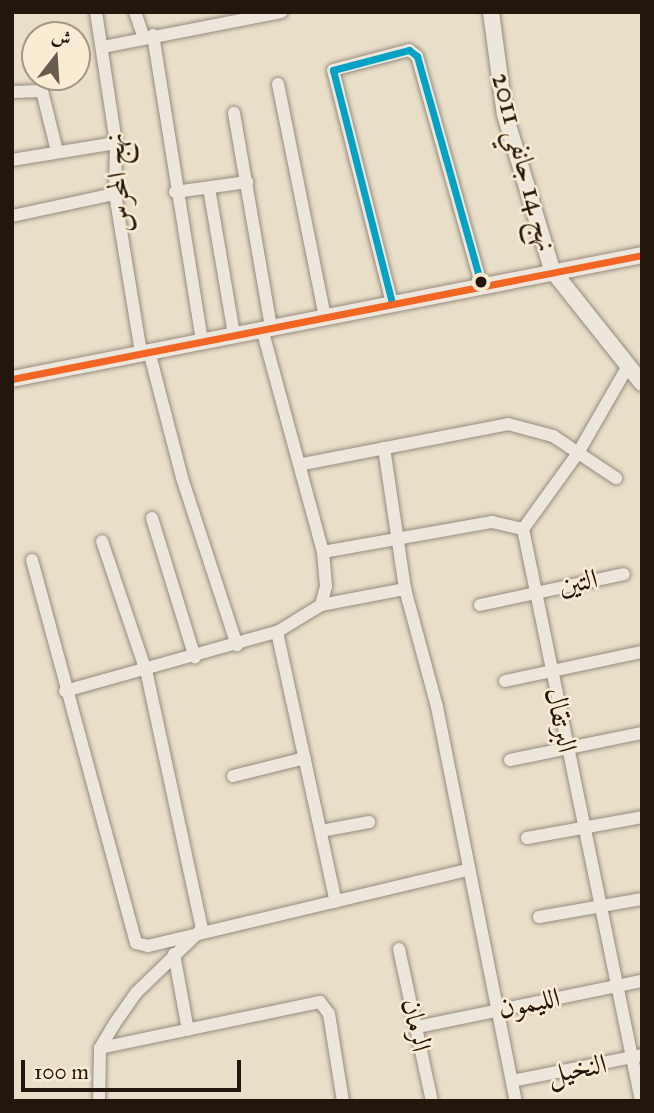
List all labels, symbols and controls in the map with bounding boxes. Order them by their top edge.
north arrow [21,21,91,91]
text: ش [49,24,74,51]
street label: نهج 14 جانفي 2011 [484,69,564,255]
street label: نهج المحرس [97,132,139,234]
unlabelled marker [474,275,488,289]
street label: التين [556,562,600,602]
street label: البرتقال [538,684,584,756]
street label: الليمون [495,981,563,1025]
street label: الرمان [394,995,438,1055]
scale bar [24,1046,245,1090]
street label: النخيل [544,1047,610,1091]
text: 100 m [34,1059,89,1085]

